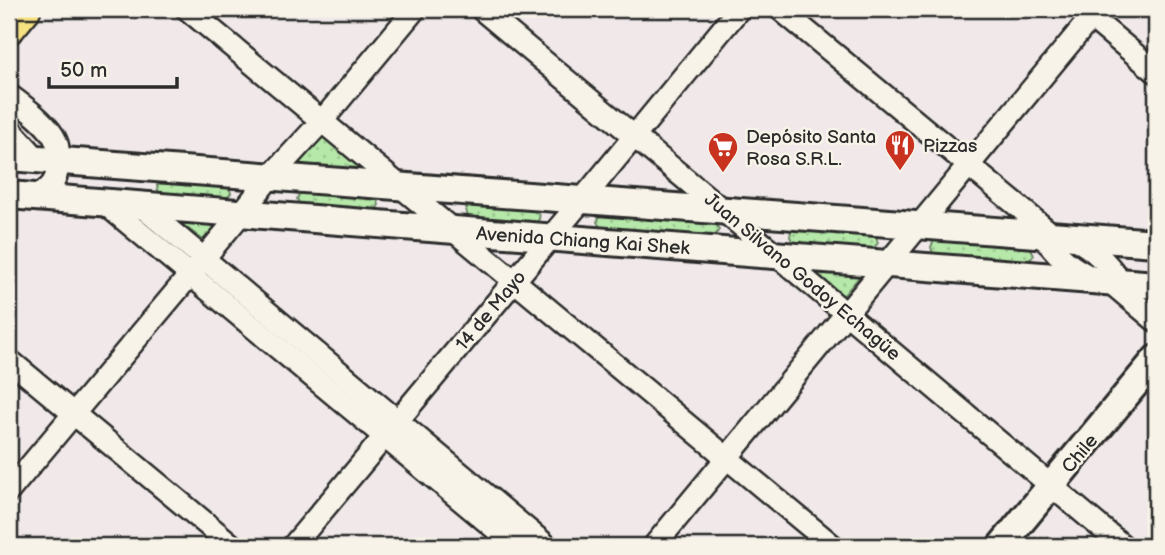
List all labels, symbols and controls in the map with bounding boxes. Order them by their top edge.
scale bar [49,46,177,90]
text: 50 m [60,58,107,83]
place label: Depósito Santa Rosa S.R.L. [746,126,876,171]
restaurant icon: Pizzas [883,128,917,172]
supermarket icon: Depósito Santa Rosa S.R.L. [706,130,740,174]
place label: Pizzas [923,135,978,158]
street label: Juan Silvano Godoy Echagüe [699,188,905,366]
street label: Avenida Chiang Kai Shek [475,223,691,260]
street label: 14 de Mayo [451,266,531,356]
street label: Chile [1057,430,1103,478]

